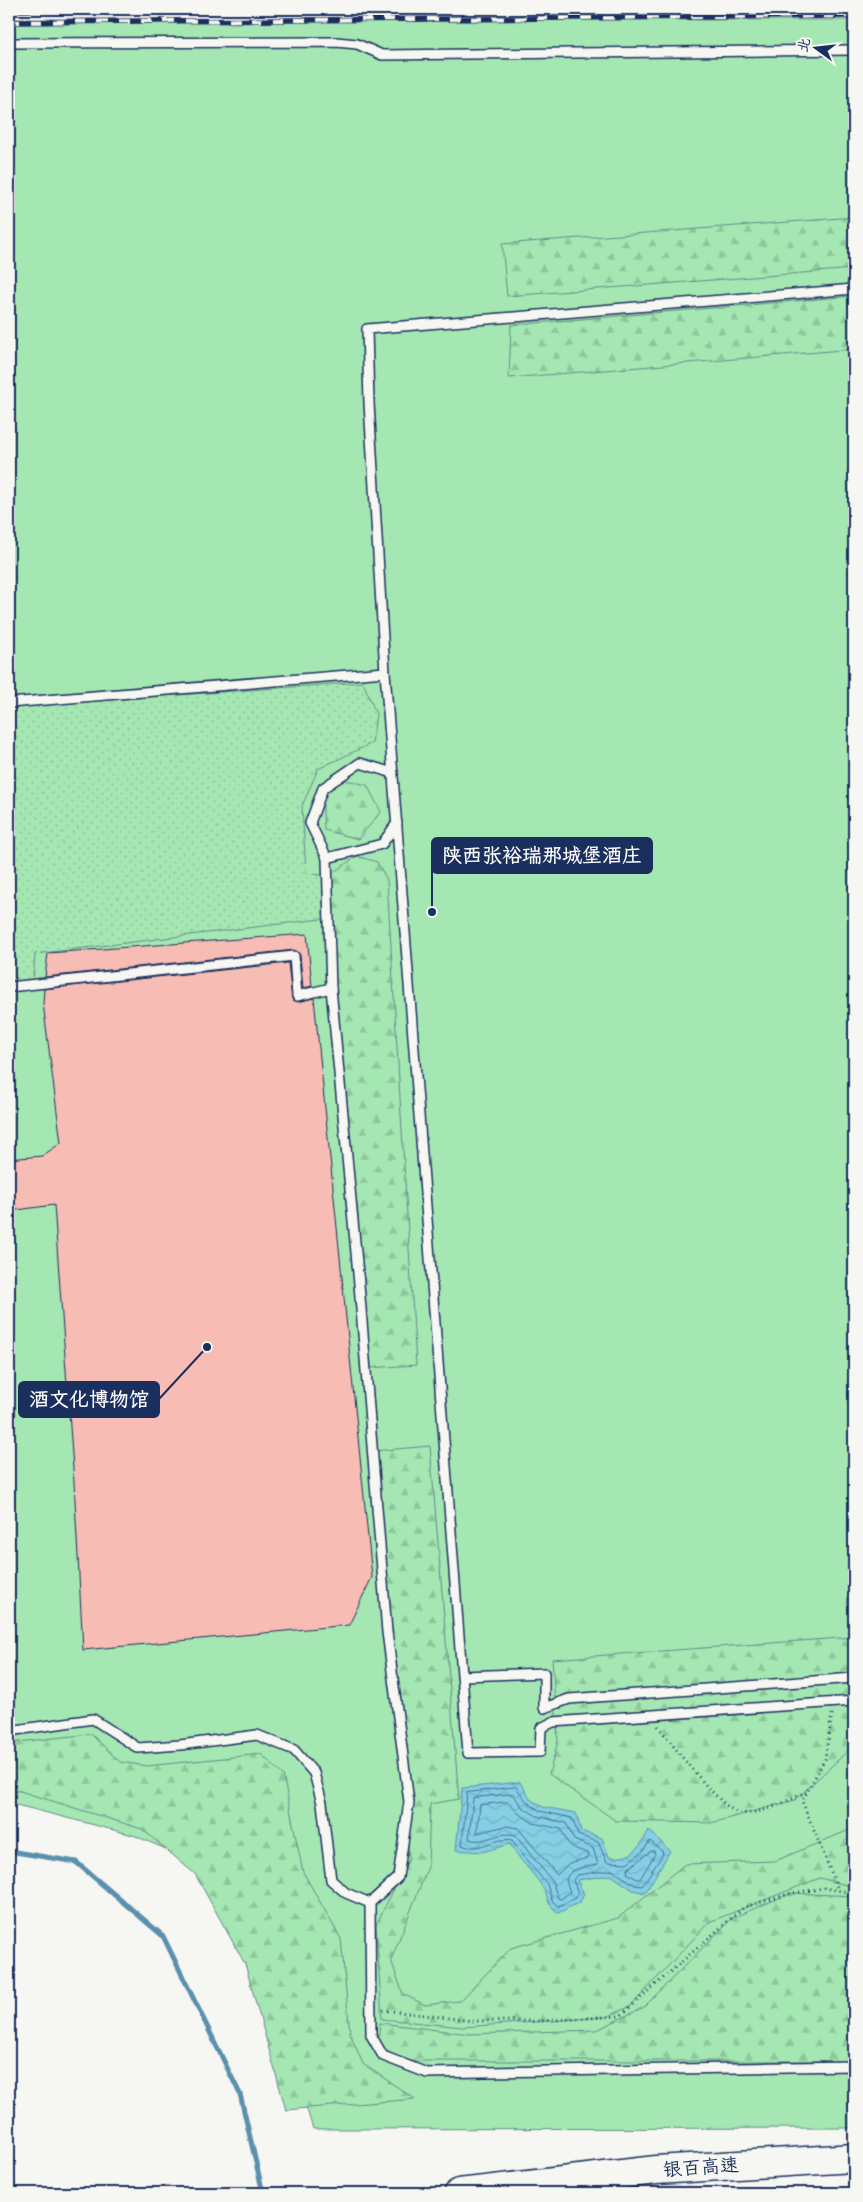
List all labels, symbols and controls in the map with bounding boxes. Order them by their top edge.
north arrow [790,22,840,72]
text: 北 [794,36,814,54]
callout: 陕西张裕瑞那城堡酒庄 [432,838,652,873]
text: 陕西张裕瑞那城堡酒庄 [442,843,642,867]
callout: 酒文化博物馆 [19,1382,159,1417]
text: 酒文化博物馆 [29,1387,149,1411]
street label: 银百高速 [662,2153,740,2181]

